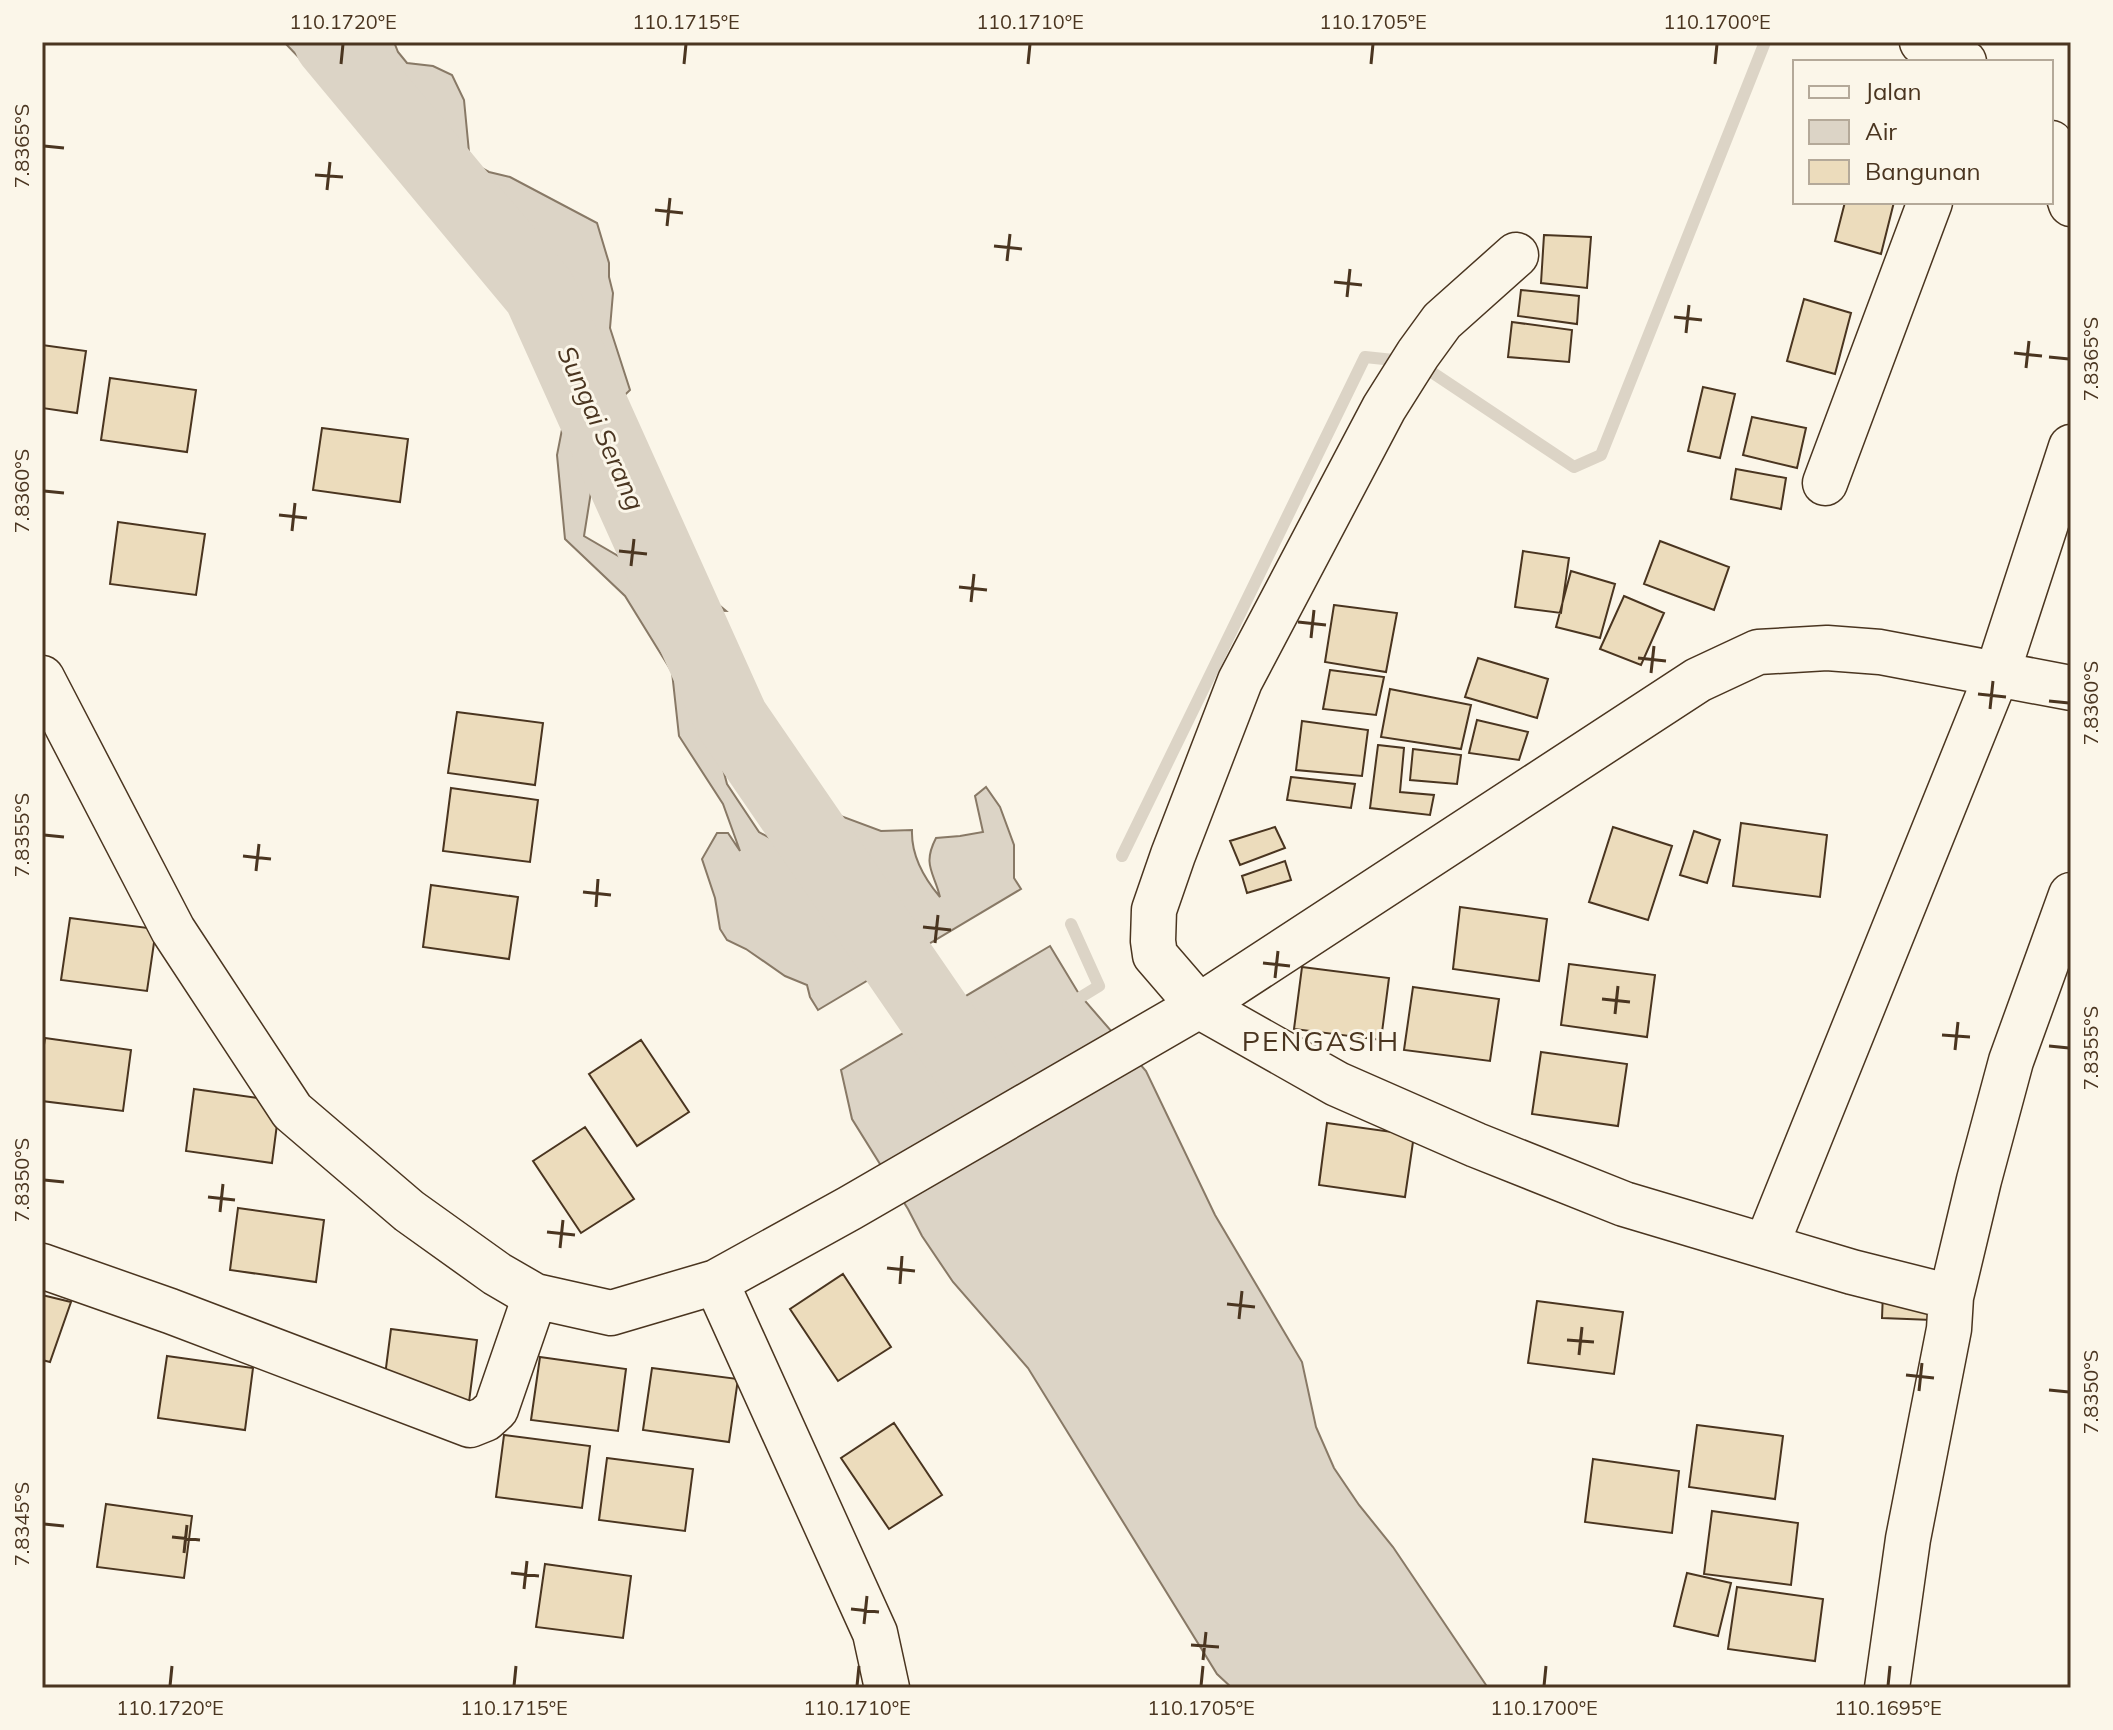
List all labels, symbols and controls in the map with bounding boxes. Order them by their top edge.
text: 110.1720°E [289,9,397,34]
text: 110.1715°E [632,9,740,34]
text: 110.1710°E [976,9,1084,34]
text: 110.1705°E [1319,9,1427,34]
text: 110.1700°E [1663,9,1771,34]
legend [1793,60,2053,204]
text: Jalan [1865,76,1921,106]
text: 7.8365°S [9,104,34,188]
text: Air [1865,116,1897,146]
text: Bangunan [1865,156,1981,186]
text: 7.8365°S [2078,317,2103,401]
water label: Sungai Serang [550,340,652,515]
text: 7.8360°S [9,449,34,533]
text: 7.8360°S [2078,661,2103,745]
text: 7.8355°S [9,793,34,877]
text: 7.8355°S [2078,1006,2103,1090]
district label: PENGASIH [1242,1023,1400,1058]
text: 7.8350°S [9,1138,34,1222]
text: 7.8350°S [2078,1350,2103,1434]
text: 7.8345°S [9,1482,34,1566]
text: 110.1720°E [116,1695,224,1720]
text: 110.1715°E [460,1695,568,1720]
text: 110.1710°E [803,1695,911,1720]
text: 110.1705°E [1147,1695,1255,1720]
text: 110.1700°E [1490,1695,1598,1720]
text: 110.1695°E [1834,1695,1942,1720]

